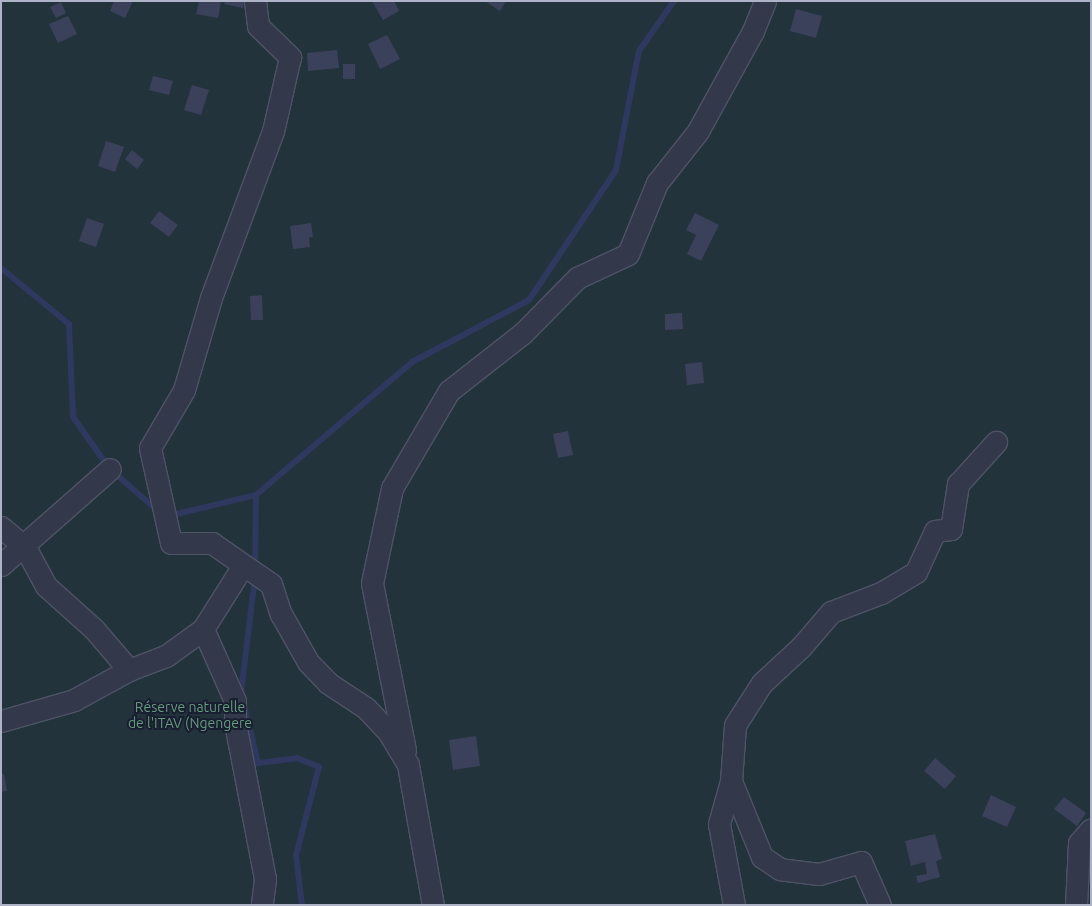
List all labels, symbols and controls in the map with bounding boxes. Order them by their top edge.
park label: Réserve naturelle de l'ITAV (Ngengere [128,699,252,732]

